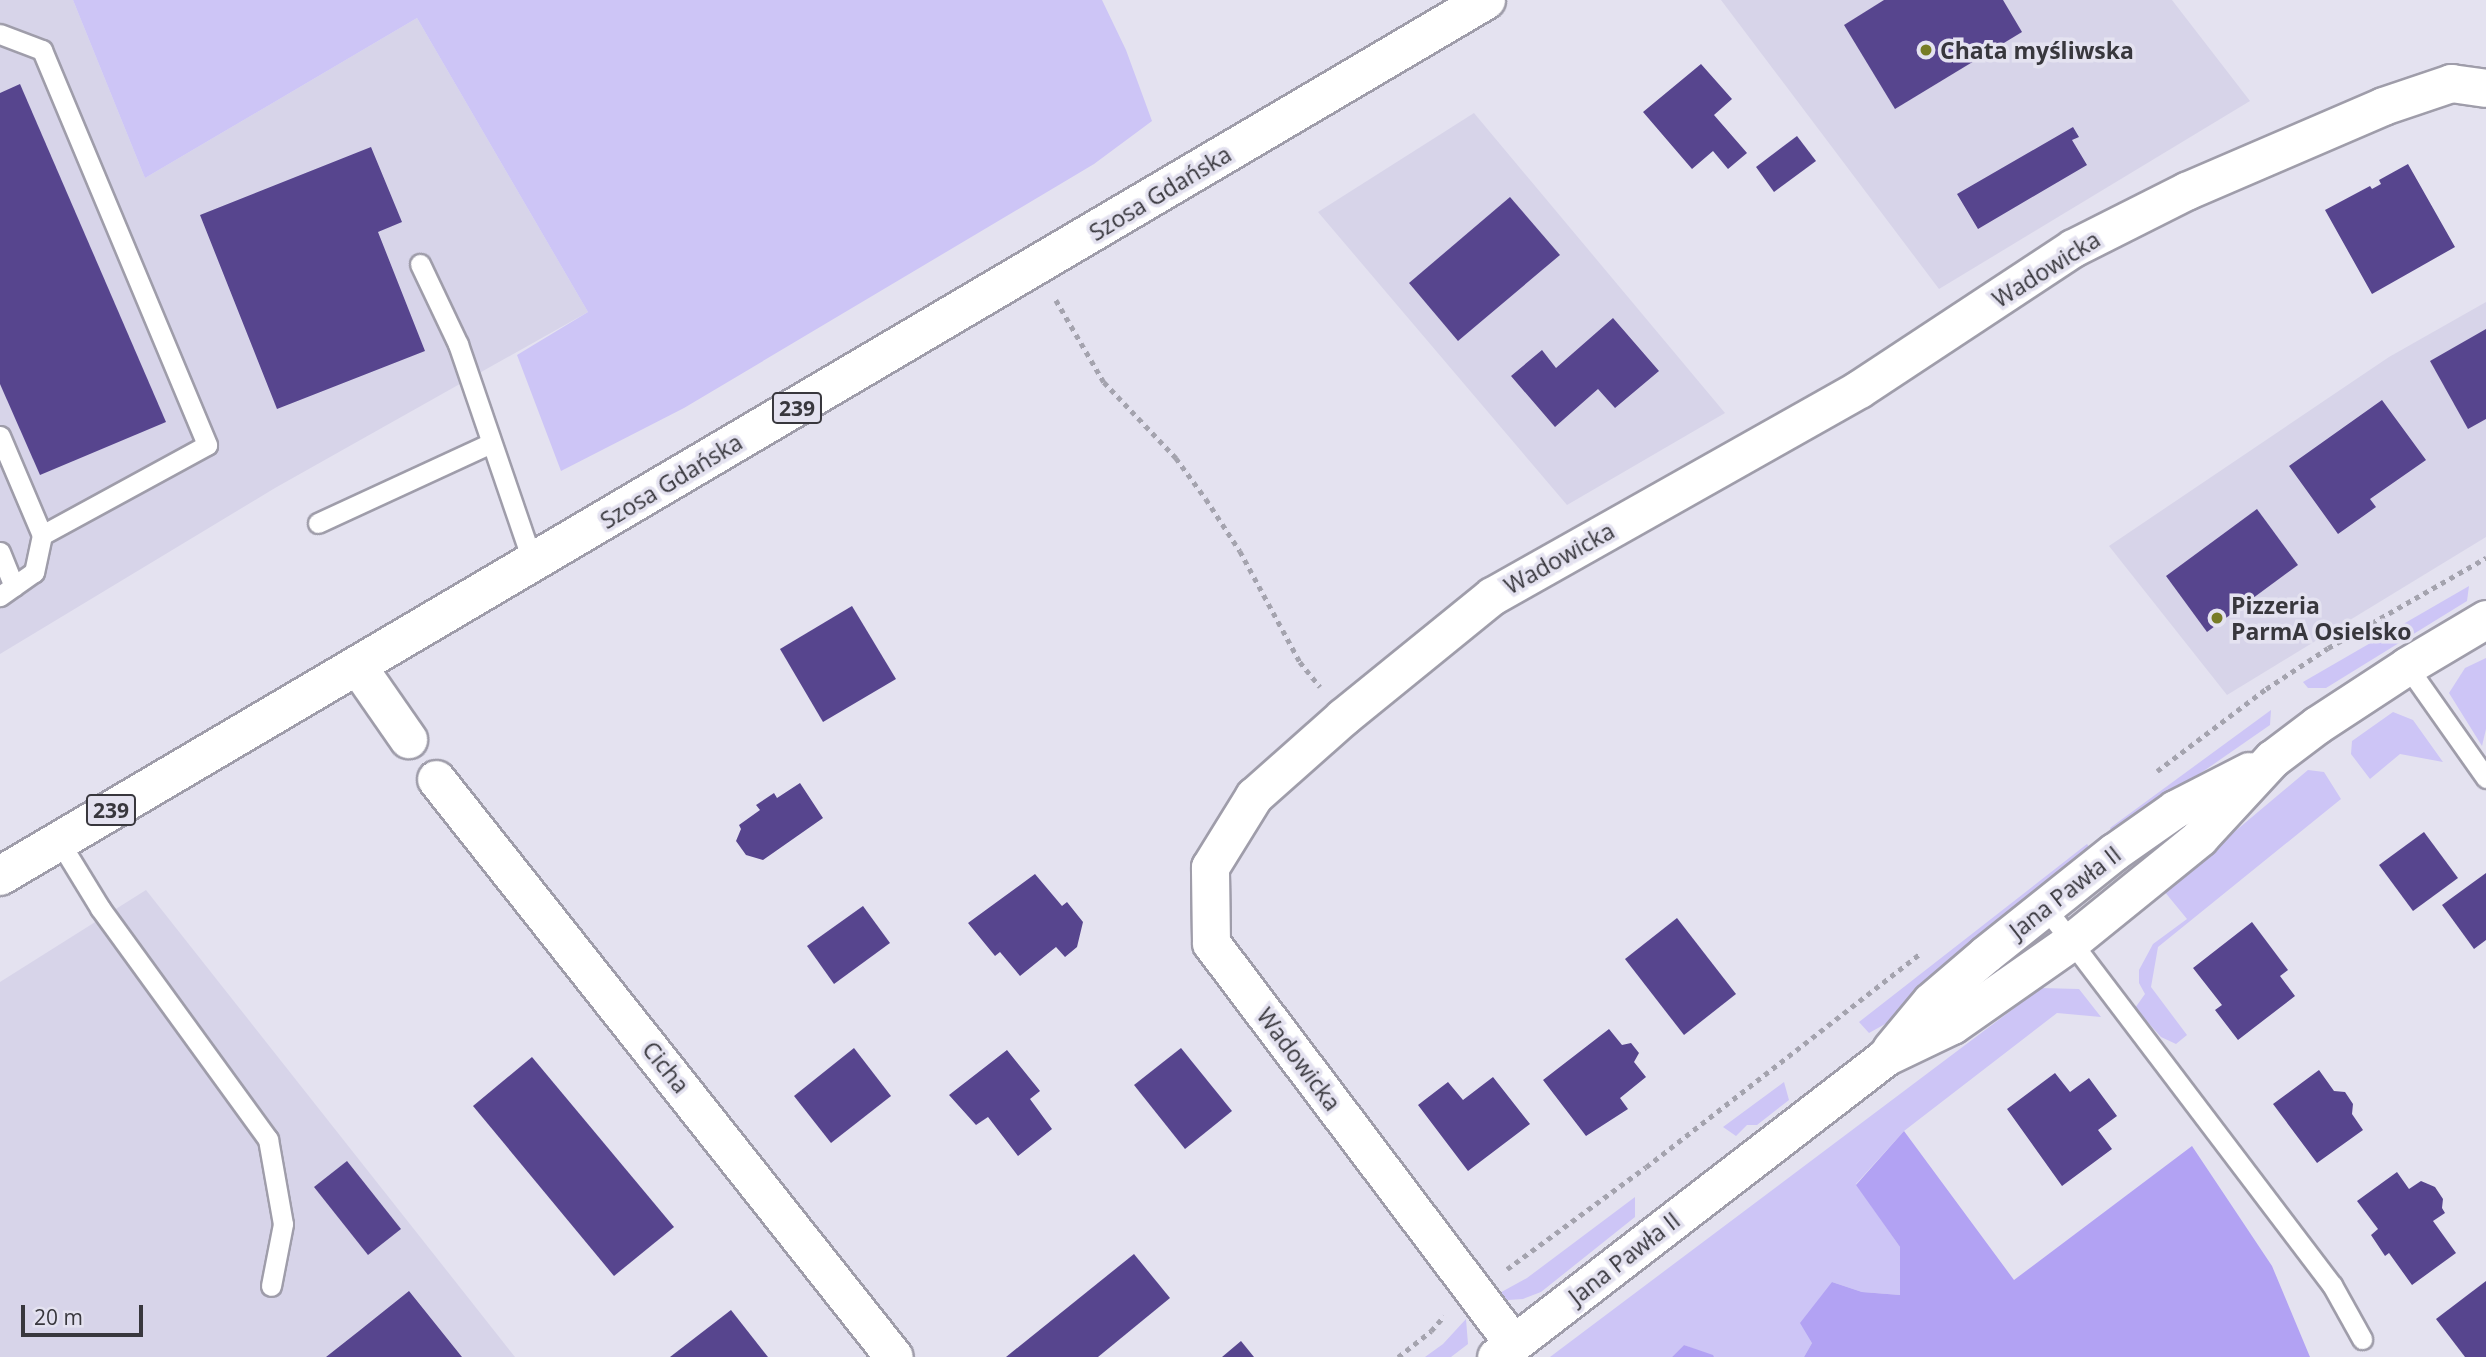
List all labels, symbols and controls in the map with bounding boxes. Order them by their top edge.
place label: Chata myśliwska [1940,36,2134,64]
marker: Chata myśliwska [1918,42,1934,58]
street label: Szosa Gdańska [1084,140,1236,246]
street label: Wadowicka [1987,225,2105,313]
road number: 239 [771,390,823,426]
street label: Szosa Gdańska [595,428,747,534]
street label: Wadowicka [1499,516,1619,600]
place label: Pizzeria ParmA Osielsko [2231,591,2412,645]
marker: Pizzeria ParmA Osielsko [2209,610,2225,626]
road number: 239 [85,792,137,828]
street label: Jana Pawła II [2004,840,2126,944]
street label: Wadowicka [1251,1002,1347,1116]
street label: Cicha [637,1036,695,1098]
street label: Jana Pawła II [1563,1206,1685,1310]
scale bar [24,1290,147,1334]
text: 20 m [34,1303,83,1331]

